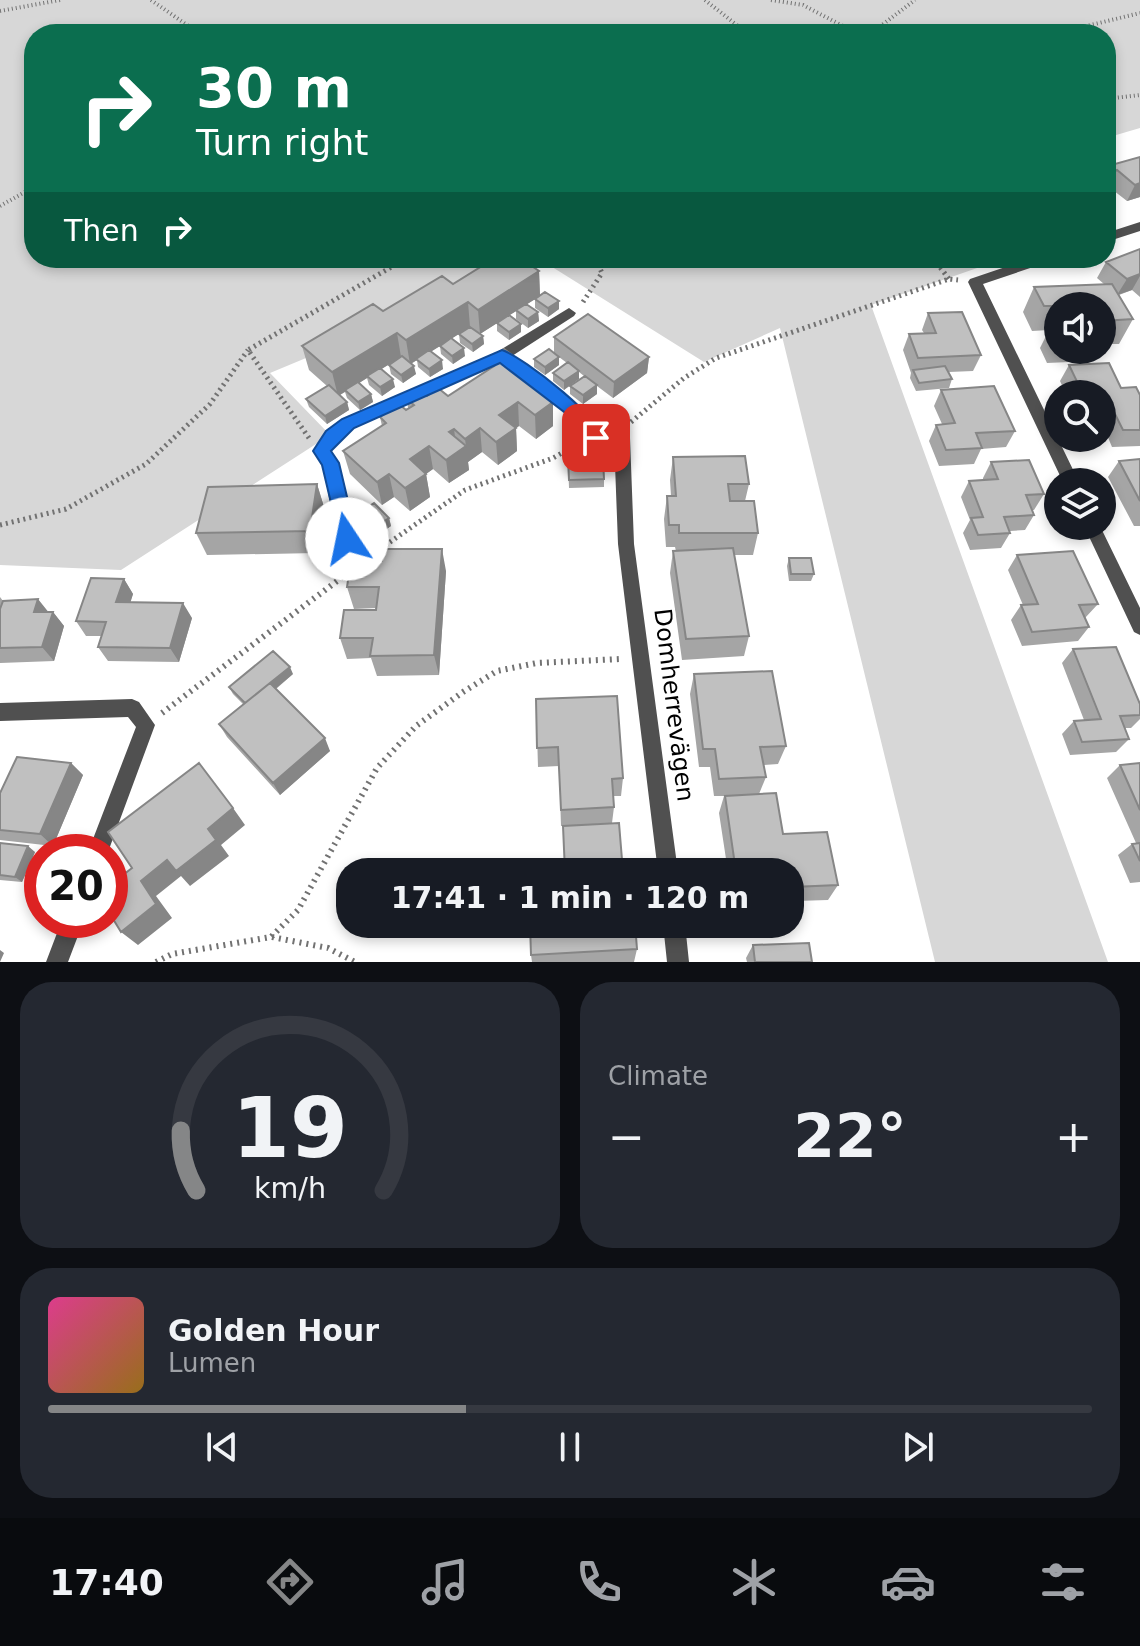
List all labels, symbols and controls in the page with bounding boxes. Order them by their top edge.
text: 30 m [196,55,352,120]
icon: right [64,56,168,160]
text: Turn right [196,122,368,163]
icon: right [155,208,199,252]
text: Then [64,213,139,248]
map controls [1044,292,1116,540]
button: sound [1044,292,1116,364]
button: search [1044,380,1116,452]
pin [562,404,630,472]
icon: arrive [574,416,618,460]
button: layers [1044,468,1116,540]
position arrow [305,497,389,581]
street label: Domherrevägen [648,607,700,803]
speed limit sign: 20 [24,834,128,938]
text: 17:41 · 1 min · 120 m [391,880,749,915]
text: Climate [608,1061,708,1091]
text: 19 [232,1080,348,1177]
text: 22° [793,1101,907,1171]
text: − [608,1111,645,1162]
text: + [1055,1111,1092,1162]
text: km/h [254,1171,326,1205]
text: Golden Hour [168,1313,379,1348]
text: Lumen [168,1348,256,1378]
icon: previous [200,1425,244,1469]
icon: pause [548,1425,592,1469]
icon: next [896,1425,940,1469]
icon: directions [262,1554,318,1610]
icon: music [417,1554,473,1610]
icon: phone [571,1554,627,1610]
icon: climate [726,1554,782,1610]
icon: car [880,1554,936,1610]
icon: filters [1035,1554,1091,1610]
text: 17:40 [49,1562,164,1603]

